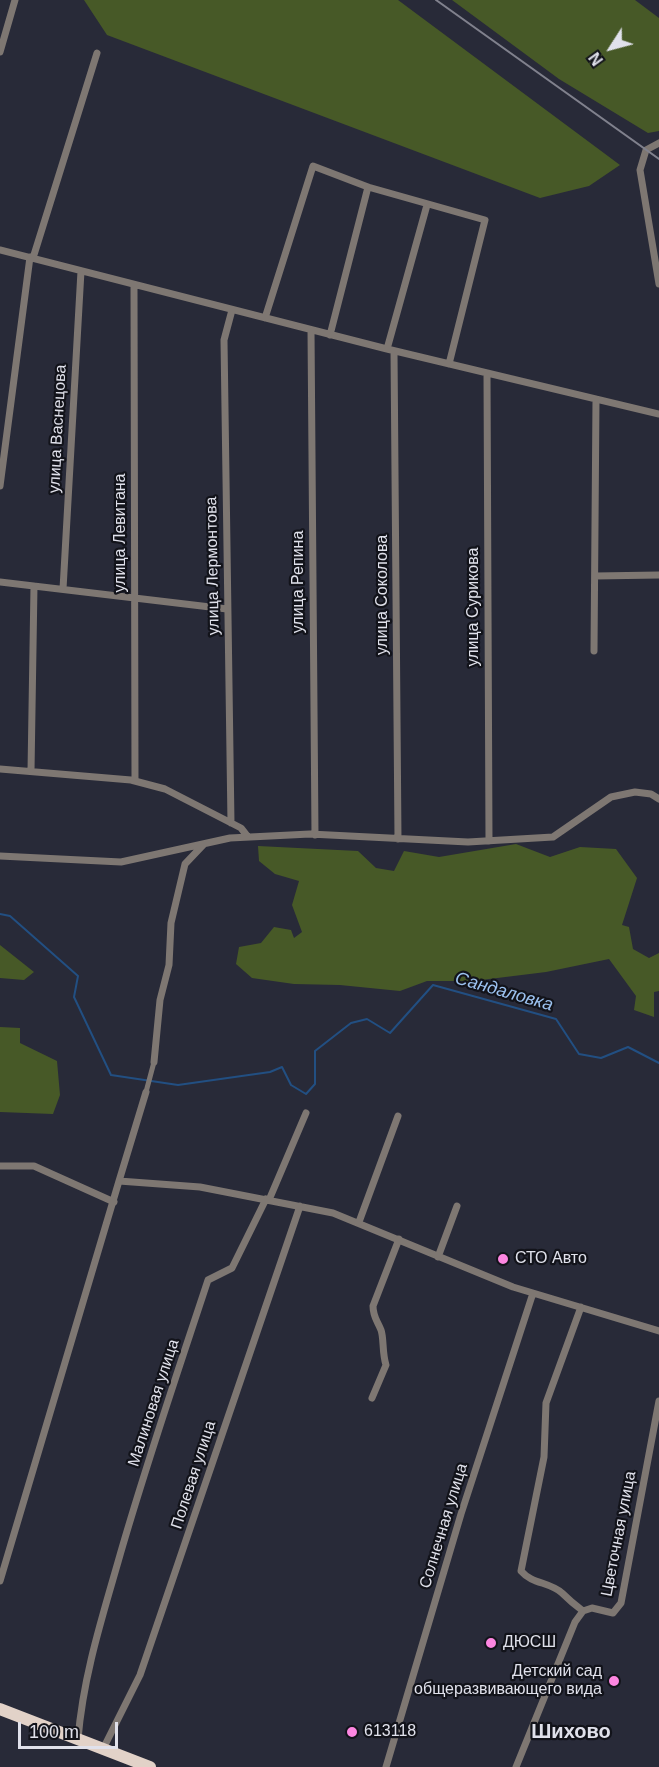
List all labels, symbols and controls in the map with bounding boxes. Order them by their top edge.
north arrow [581,18,641,78]
text: N [586,49,606,69]
street label: улица Васнецова [45,364,71,494]
street label: улица Левитана [111,473,131,593]
street label: улица Лермонтова [202,496,224,636]
street label: улица Репина [289,531,309,633]
street label: улица Соколова [373,535,393,655]
street label: улица Сурикова [464,548,484,666]
water label: Сандаловка [453,968,555,1016]
place label: СТО Авто [515,1249,587,1269]
marker: СТО Авто [496,1252,510,1266]
street label: Малиновая улица [124,1337,184,1469]
street label: Полевая улица [167,1418,221,1532]
street label: Солнечная улица [416,1461,472,1591]
street label: Цветочная улица [597,1470,641,1598]
place label: ДЮСШ [503,1633,556,1653]
marker: ДЮСШ [484,1636,498,1650]
place label: Детский сад общеразвивающего вида [414,1662,602,1700]
marker: Детский сад общеразвивающего вида [607,1674,621,1688]
scale bar [21,1710,122,1748]
district label: Шихово [531,1720,611,1744]
text: 100 m [29,1722,79,1742]
place label: 613118 [364,1722,416,1742]
marker: 613118 [345,1725,359,1739]

